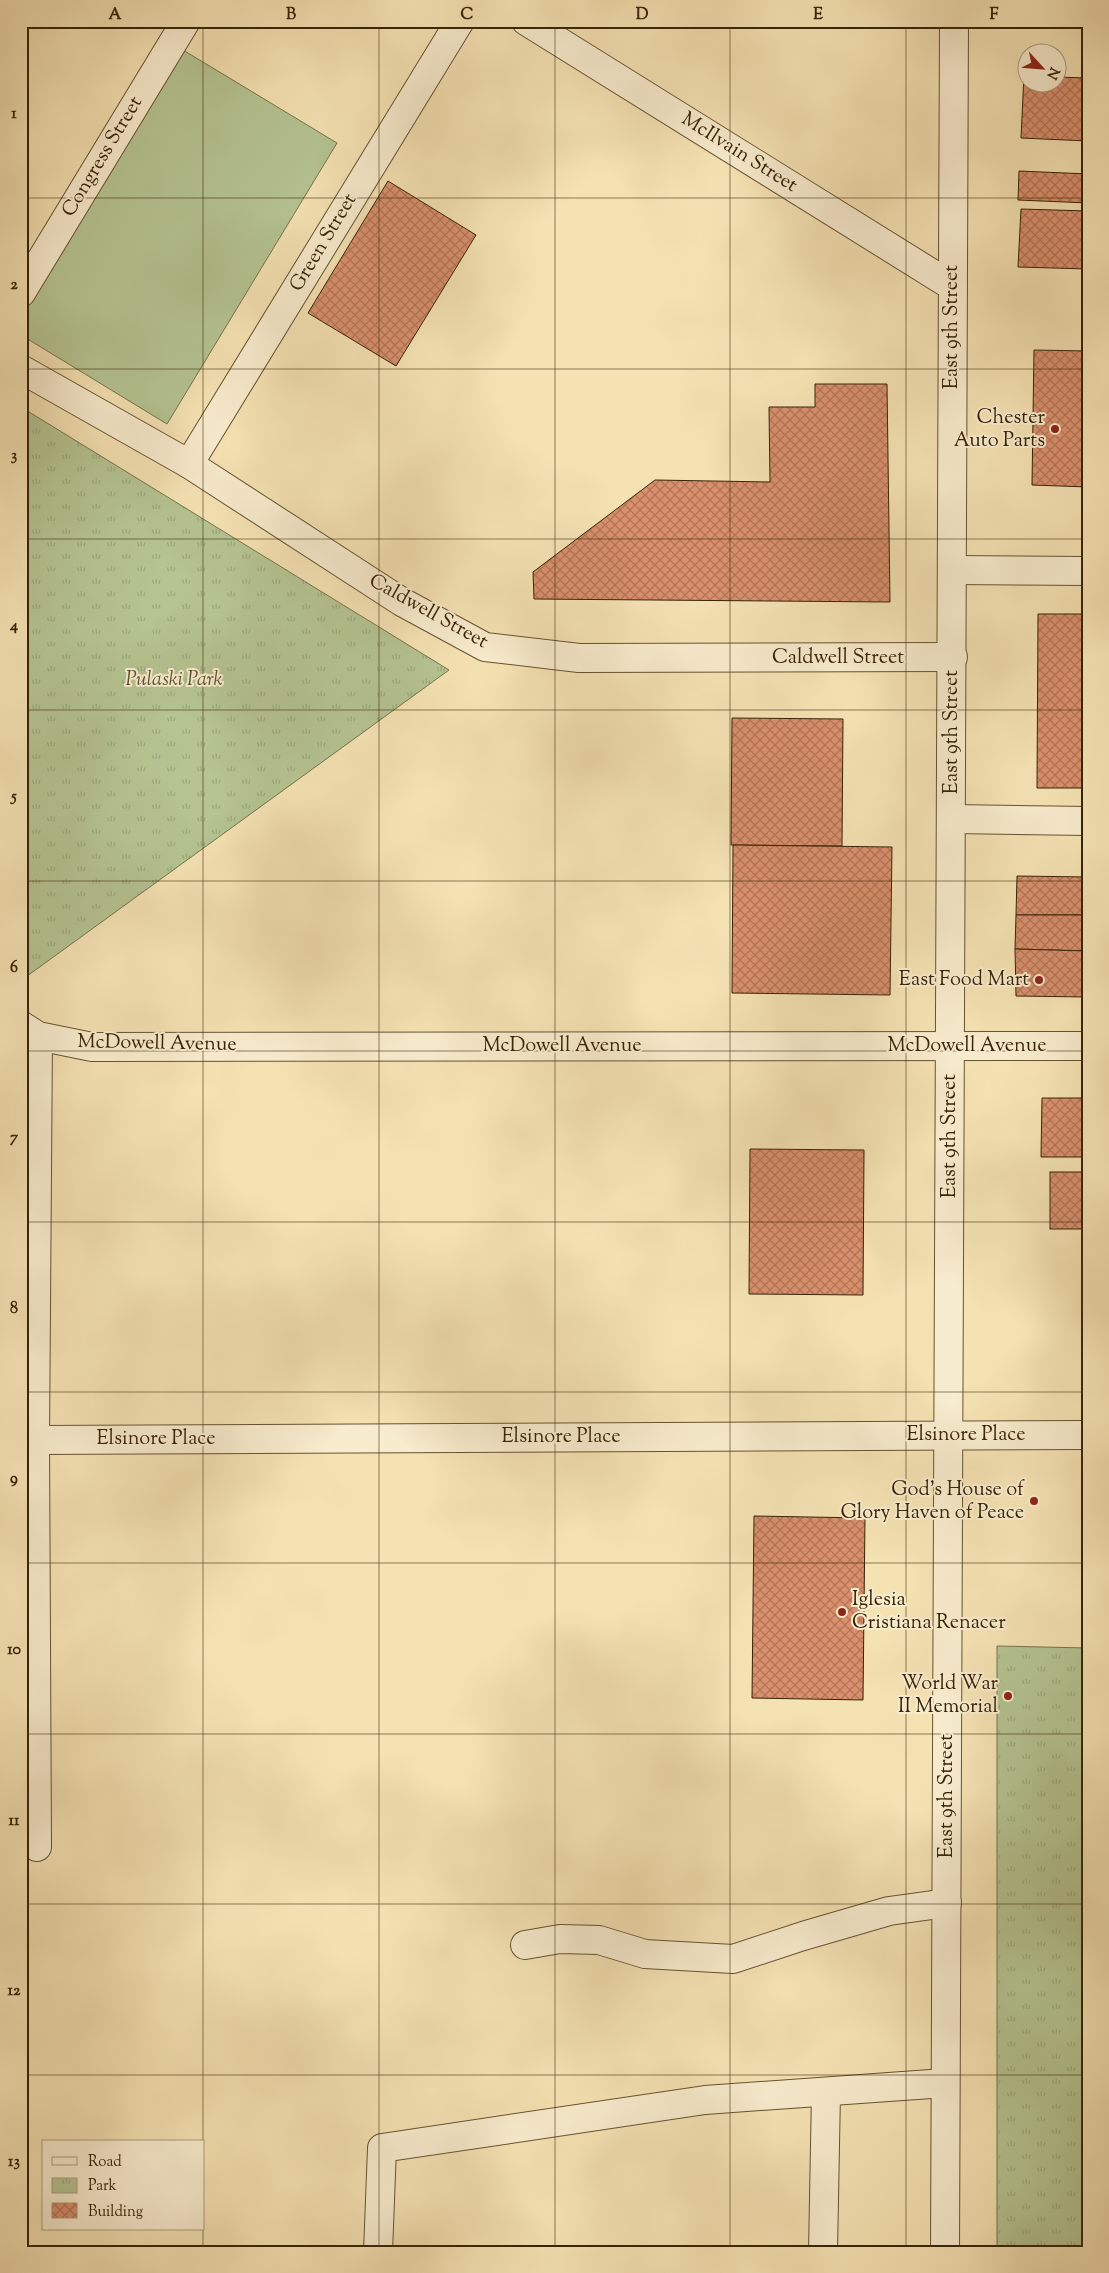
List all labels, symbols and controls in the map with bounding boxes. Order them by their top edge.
text: A [109,4,122,27]
text: B [286,4,296,27]
text: C [461,4,474,27]
text: D [636,4,649,27]
text: E [813,4,823,27]
text: F [990,4,999,27]
north arrow [1016,42,1066,92]
text: N [1040,63,1063,82]
street label: Congress Street [55,91,151,223]
text: 1 [11,103,17,126]
street label: McIlvain Street [675,106,803,200]
street label: Green Street [283,188,365,298]
street label: East 9th Street [938,265,967,389]
text: 2 [10,274,18,297]
place label: Chester Auto Parts [954,404,1045,456]
marker: Chester Auto Parts [1049,423,1061,435]
text: 3 [11,445,18,468]
street label: Caldwell Street [363,567,493,657]
text: 4 [9,615,18,638]
street label: Caldwell Street [772,644,904,673]
park label: Pulaski Park [126,666,222,695]
street label: East 9th Street [938,670,967,794]
text: 5 [9,786,17,809]
text: 6 [10,957,18,980]
place label: East Food Mart [899,966,1029,995]
marker: East Food Mart [1033,974,1045,986]
street label: McDowell Avenue [77,1028,237,1060]
street label: McDowell Avenue [482,1032,642,1061]
street label: McDowell Avenue [887,1032,1047,1061]
street label: East 9th Street [936,1074,965,1198]
text: 7 [10,1127,19,1150]
text: 8 [10,1298,18,1321]
street label: Elsinore Place [907,1421,1026,1450]
street label: Elsinore Place [502,1423,621,1452]
street label: Elsinore Place [97,1425,216,1454]
text: 9 [10,1468,18,1491]
place label: God's House of Glory Haven of Peace [840,1476,1025,1528]
marker: God's House of Glory Haven of Peace [1028,1495,1040,1507]
place label: Iglesia Cristiana Renacer [852,1586,1006,1638]
marker: Iglesia Cristiana Renacer [836,1606,848,1618]
text: 10 [7,1639,21,1662]
place label: World War II Memorial [898,1670,998,1722]
marker: World War II Memorial [1002,1690,1014,1702]
street label: East 9th Street [933,1734,962,1858]
text: 11 [9,1810,20,1833]
text: 12 [8,1980,21,2003]
legend [42,2140,205,2230]
text: 13 [8,2151,20,2174]
text: Road [88,2152,122,2173]
text: Park [88,2176,117,2197]
text: Building [88,2202,143,2223]

